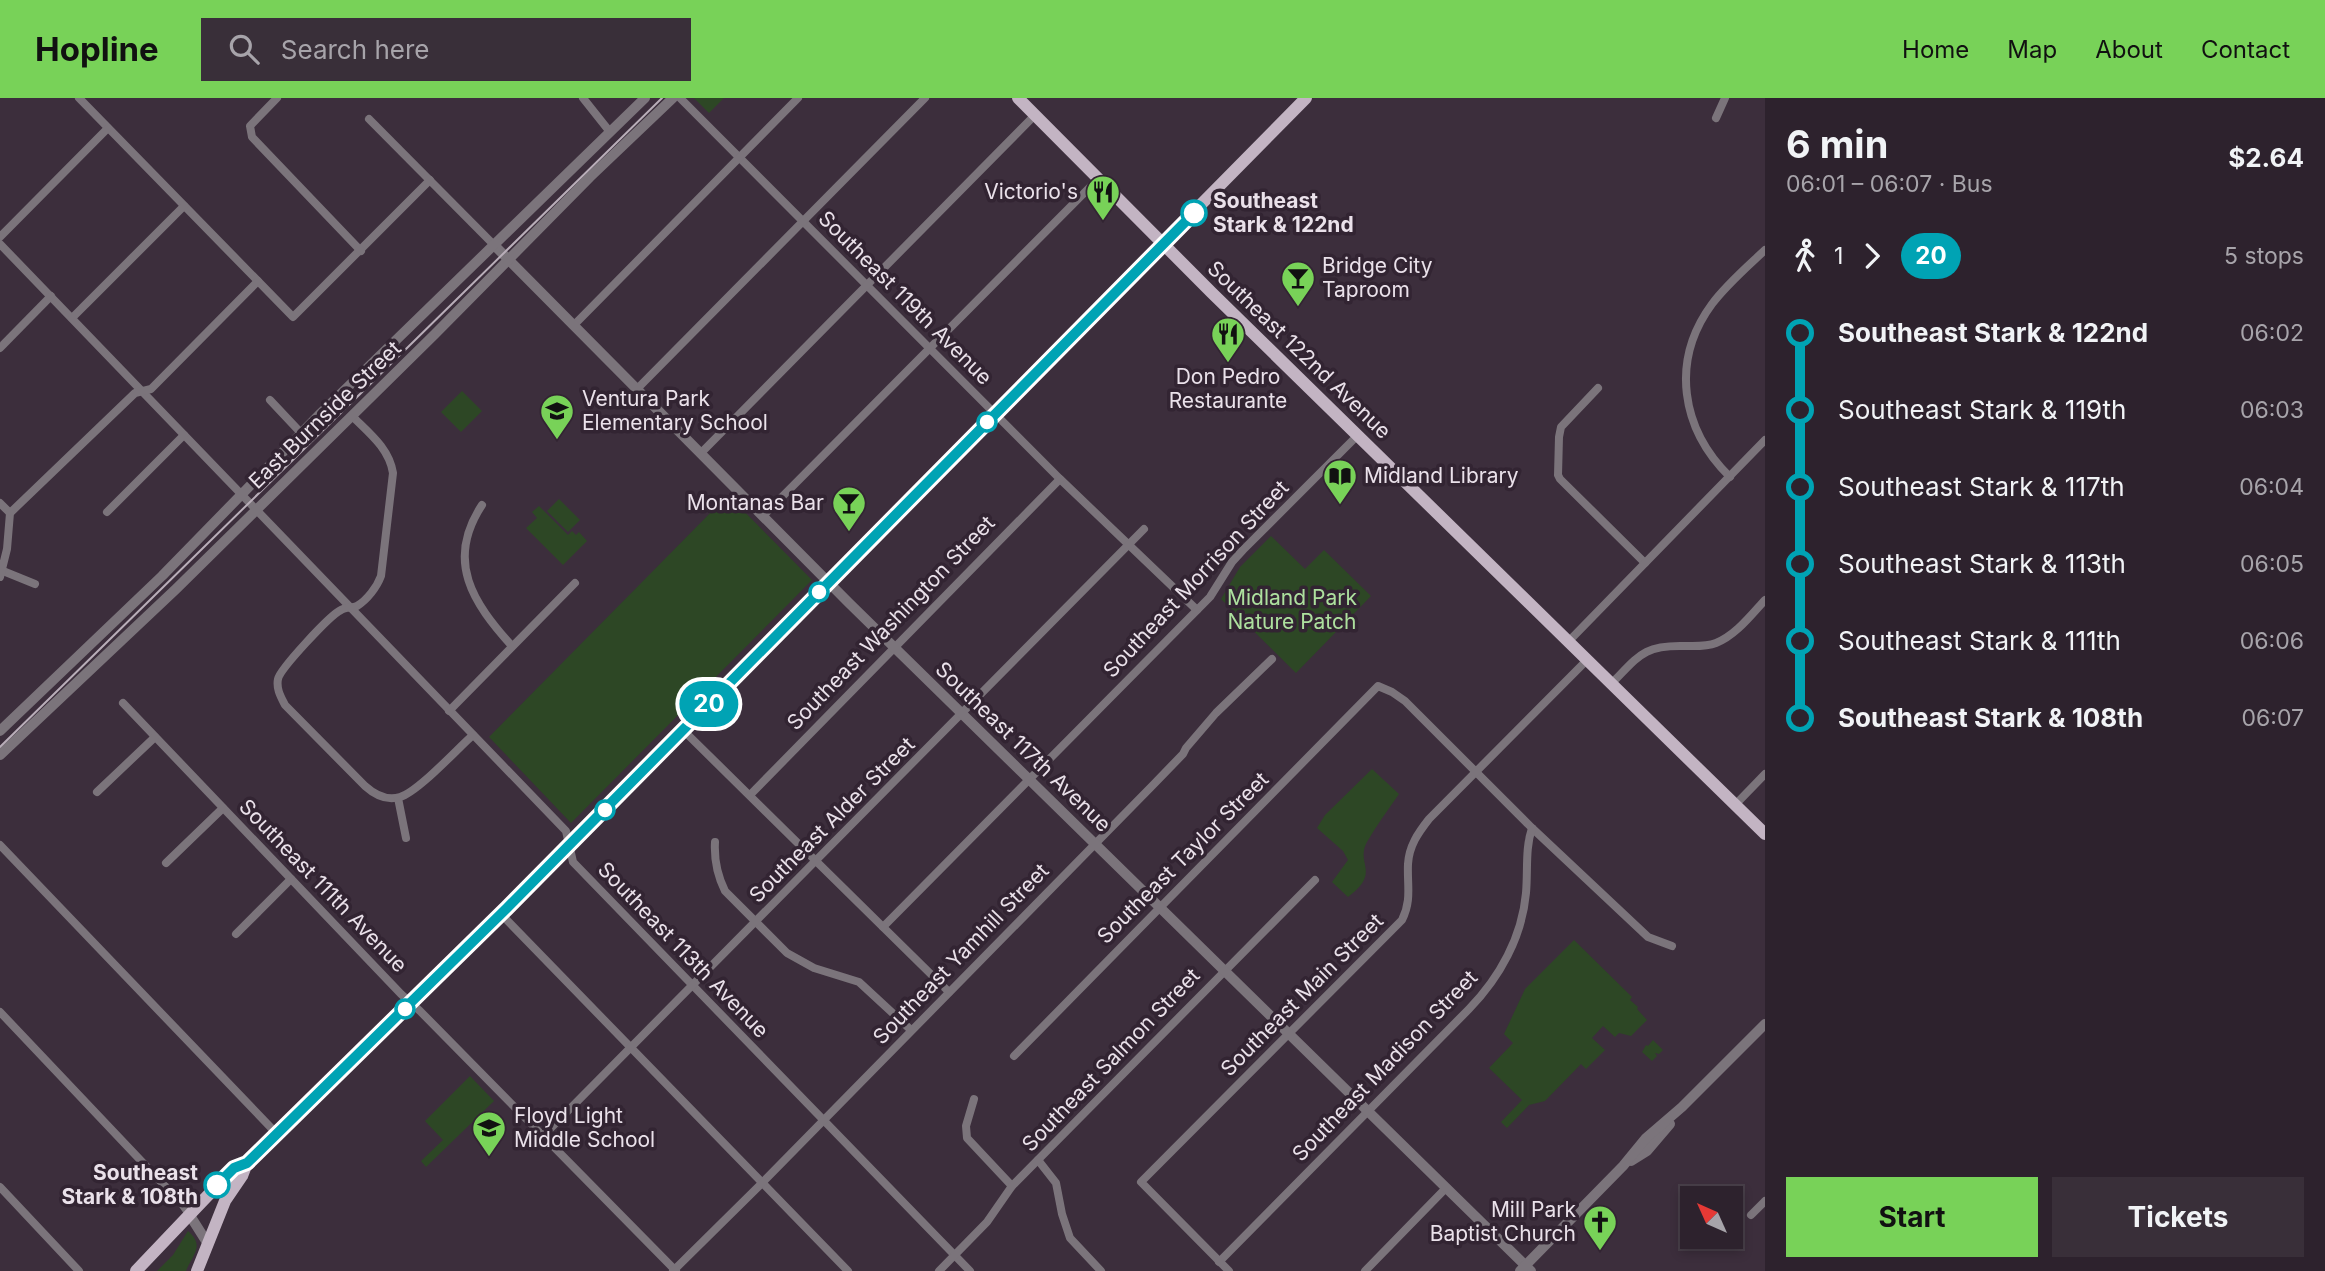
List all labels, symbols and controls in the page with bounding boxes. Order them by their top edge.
search box [201,18,691,81]
text: Hopline [35,29,159,69]
icon: search [225,30,263,68]
text: Search here [281,34,429,65]
text: Home [1902,35,1969,64]
text: Map [2007,35,2057,64]
text: About [2095,35,2163,64]
text: Contact [2201,35,2290,64]
text: 6 min [1786,121,1888,167]
text: $2.64 [2228,142,2304,173]
text: 06:01 – 06:07 · Bus [1786,170,1993,198]
restaurant icon: Victorio's [1084,173,1122,222]
place label: Victorio's [984,179,1078,204]
place label: Southeast Stark & 122nd [1213,188,1354,237]
marker: Southeast Stark & 122nd [1181,200,1207,226]
street label: Southeast 119th Avenue [813,206,997,390]
icon: walk [1786,237,1824,275]
icon: forward [1853,237,1891,275]
text: 20 [1915,241,1947,270]
text: 1 [1834,242,1843,270]
text: 5 stops [2224,242,2304,270]
place label: Bridge City Taproom [1322,253,1433,302]
street label: Southeast 122nd Avenue [1203,256,1396,444]
bar icon: Bridge City Taproom [1279,259,1317,308]
restaurant icon: Don Pedro Restaurante [1209,315,1247,364]
text: Southeast Stark & 122nd [1838,317,2148,348]
text: 06:02 [2240,319,2304,347]
street label: East Burnside Street [243,336,406,494]
place label: Don Pedro Restaurante [1169,364,1287,413]
place label: Ventura Park Elementary School [582,386,768,435]
school or university icon: Ventura Park Elementary School [538,392,576,441]
text: Southeast Stark & 119th [1838,394,2126,425]
text: 06:03 [2240,396,2304,424]
unlabelled marker [977,412,997,432]
library icon: Midland Library [1321,457,1359,506]
place label: Midland Library [1364,463,1519,488]
text: Southeast Stark & 117th [1838,471,2125,502]
text: 06:04 [2239,473,2304,501]
street label: Southeast Morrison Street [1098,475,1294,682]
bar icon: Montanas Bar [830,484,868,533]
place label: Montanas Bar [687,490,824,515]
street label: Southeast Washington Street [782,510,1000,735]
text: Southeast Stark & 113th [1838,548,2126,579]
text: 06:05 [2240,550,2304,578]
unlabelled marker [809,582,829,602]
park label: Midland Park Nature Patch [1227,585,1357,634]
text: Southeast Stark & 111th [1838,625,2121,656]
text: 06:06 [2240,627,2304,655]
street label: Southeast 117th Avenue [931,656,1116,837]
line badge: 20 [678,681,740,727]
text: 20 [693,689,725,718]
text: Southeast Stark & 108th [1838,702,2143,733]
text: 06:07 [2242,704,2304,732]
street label: Southeast Alder Street [744,732,920,908]
street label: Southeast Taylor Street [1092,767,1274,949]
street label: Southeast 111th Avenue [234,794,413,977]
unlabelled marker [595,800,615,820]
street label: Southeast 113th Avenue [593,856,774,1043]
street label: Southeast Yamhill Street [868,858,1054,1049]
street label: Southeast Main Street [1215,908,1388,1081]
street label: Southeast Salmon Street [1017,963,1205,1156]
street label: Southeast Madison Street [1287,965,1483,1166]
unlabelled marker [395,999,415,1019]
place label: Floyd Light Middle School [514,1103,655,1152]
school or university icon: Floyd Light Middle School [470,1109,508,1158]
place label: Southeast Stark & 108th [61,1160,198,1209]
marker: Southeast Stark & 108th [204,1172,230,1198]
button: Start [1786,1177,2038,1257]
button: Tickets [2052,1177,2304,1257]
north arrow [1680,1186,1743,1250]
map controls [1680,1186,1743,1249]
place label: Mill Park Baptist Church [1430,1197,1576,1246]
church icon: Mill Park Baptist Church [1581,1203,1619,1252]

